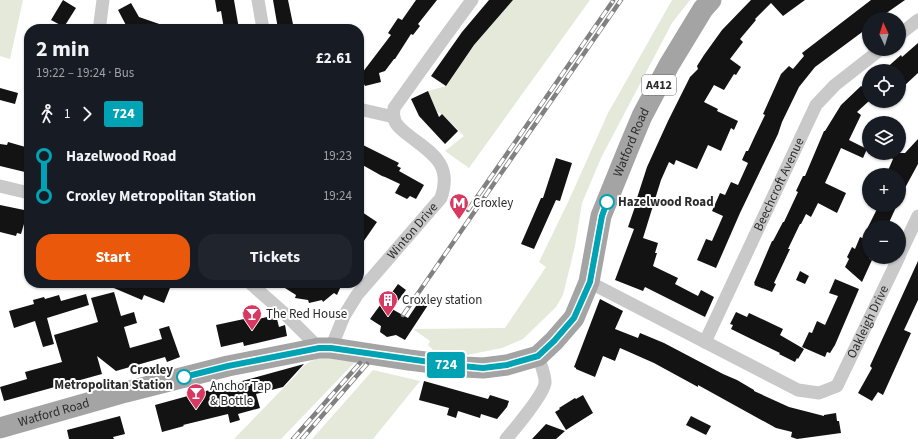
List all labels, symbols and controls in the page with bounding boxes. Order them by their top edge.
north arrow [862,12,906,56]
map controls [862,12,906,264]
text: 2 min [36,33,90,65]
text: £2.61 [316,48,352,69]
text: 19:22 – 19:24 · Bus [36,64,134,82]
button: locate [862,64,906,108]
road number: A412 [642,75,676,95]
icon: walk [36,103,58,125]
icon: forward [76,103,98,125]
text: 724 [112,104,135,124]
street label: Watford Road [609,104,654,180]
text: 1 [64,105,70,123]
button: layers [862,116,906,160]
street label: Beechcroft Avenue [749,135,808,234]
text: Hazelwood Road [66,146,176,167]
text: 19:23 [323,147,352,165]
button: + [862,168,906,212]
text: Croxley Metropolitan Station [66,186,256,207]
text: 19:24 [323,187,352,205]
metro station icon: Croxley [448,192,470,220]
place label: Hazelwood Road [618,193,714,211]
place label: Croxley [473,194,513,212]
marker: Hazelwood Road [599,194,615,210]
street label: Winton Drive [383,199,442,263]
button: − [862,220,906,264]
button: Start [36,234,190,280]
button: Tickets [198,234,352,280]
street label: Oakleigh Drive [843,282,893,361]
building icon: Croxley station [377,289,399,317]
place label: Croxley station [402,291,482,309]
bar icon: The Red House [241,303,263,331]
place label: The Red House [266,305,347,323]
line badge: 724 [423,352,469,378]
text: 724 [435,355,457,375]
place label: Croxley Metropolitan Station [54,361,173,394]
marker: Croxley Metropolitan Station [176,369,192,385]
place label: Anchor Tap & Bottle [210,377,271,410]
bar icon: Anchor Tap & Bottle [185,382,207,410]
street label: Watford Road [16,394,92,431]

